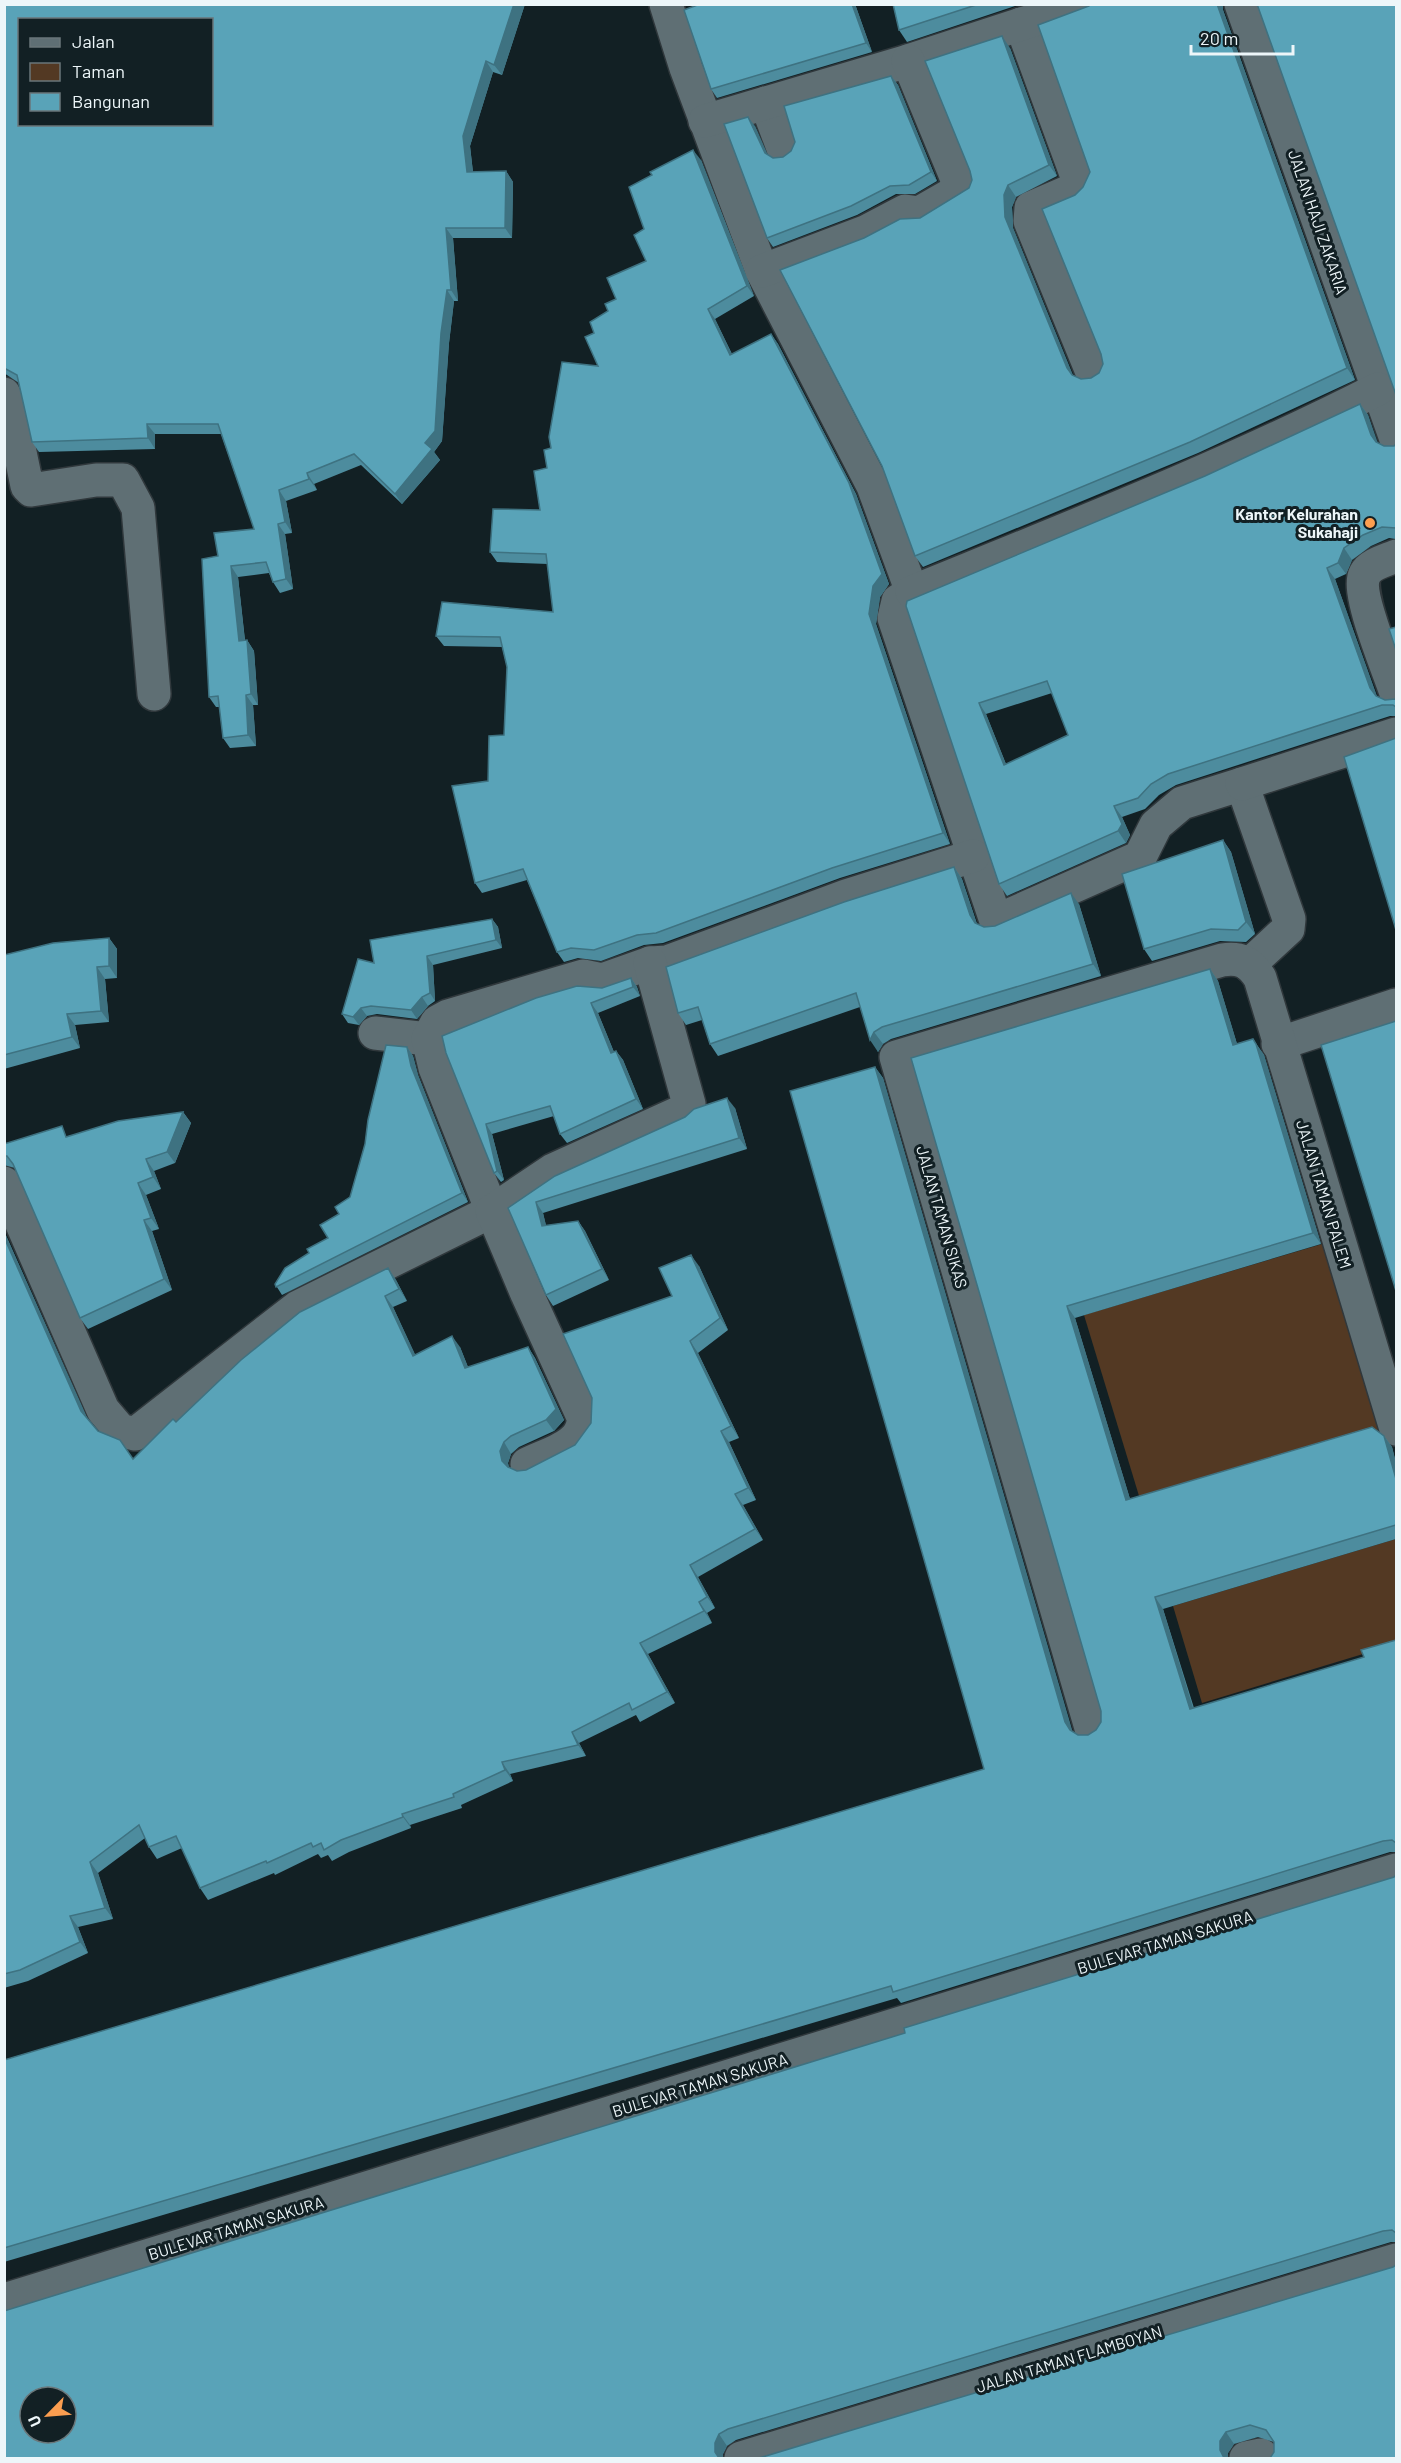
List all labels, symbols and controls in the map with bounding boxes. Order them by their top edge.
legend [18,18,213,126]
scale bar [1191,18,1293,56]
text: 20 m [1200,27,1238,49]
text: Jalan [72,30,115,52]
text: Taman [72,60,125,82]
text: Bangunan [72,90,150,112]
street label: JALAN HAJI ZAKARIA [1285,147,1352,297]
place label: Kantor Kelurahan Sukahaji [1235,504,1358,541]
marker: Kantor Kelurahan Sukahaji [1363,516,1377,530]
street label: JALAN TAMAN PALEM [1293,1117,1356,1270]
street label: JALAN TAMAN SIKAS [913,1143,972,1290]
street label: BULEVAR TAMAN SAKURA [1075,1906,1255,1977]
street label: BULEVAR TAMAN SAKURA [610,2049,790,2120]
street label: BULEVAR TAMAN SAKURA [146,2192,326,2263]
street label: JALAN TAMAN FLAMBOYAN [974,2321,1164,2396]
north arrow [18,2385,78,2445]
text: U [23,2413,45,2430]

